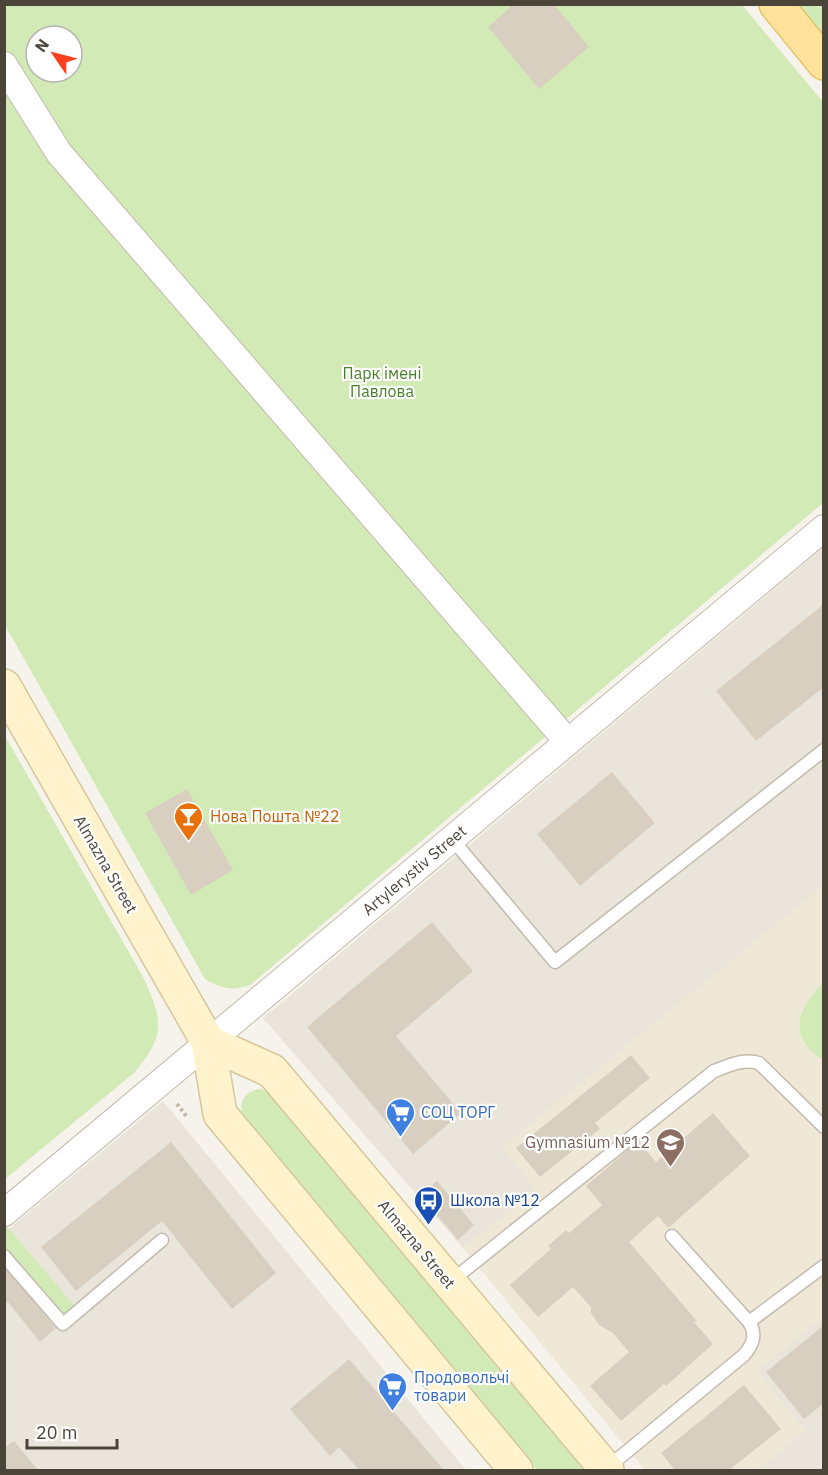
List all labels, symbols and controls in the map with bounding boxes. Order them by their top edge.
north arrow [24,24,84,84]
text: N [30,35,53,56]
park label: Парк імені Павлова [343,363,421,401]
bar icon: Нова Пошта №22 [173,800,205,842]
place label: Нова Пошта №22 [210,806,340,826]
street label: Almazna Street [70,811,142,917]
street label: Artylerystiv Street [358,821,470,919]
supermarket icon: СОЦ ТОРГ [384,1096,416,1138]
place label: СОЦ ТОРГ [421,1102,495,1122]
school or university icon: Gymnasium №12 [655,1126,687,1168]
place label: Gymnasium №12 [525,1132,650,1152]
bus stop icon: Школа №12 [413,1184,445,1226]
place label: Школа №12 [450,1190,540,1210]
street label: Almazna Street [374,1195,460,1293]
place label: Продовольчі товари [414,1367,509,1405]
supermarket icon: Продовольчі товари [377,1370,409,1412]
scale bar [27,1412,117,1450]
text: 20 m [36,1421,78,1444]

